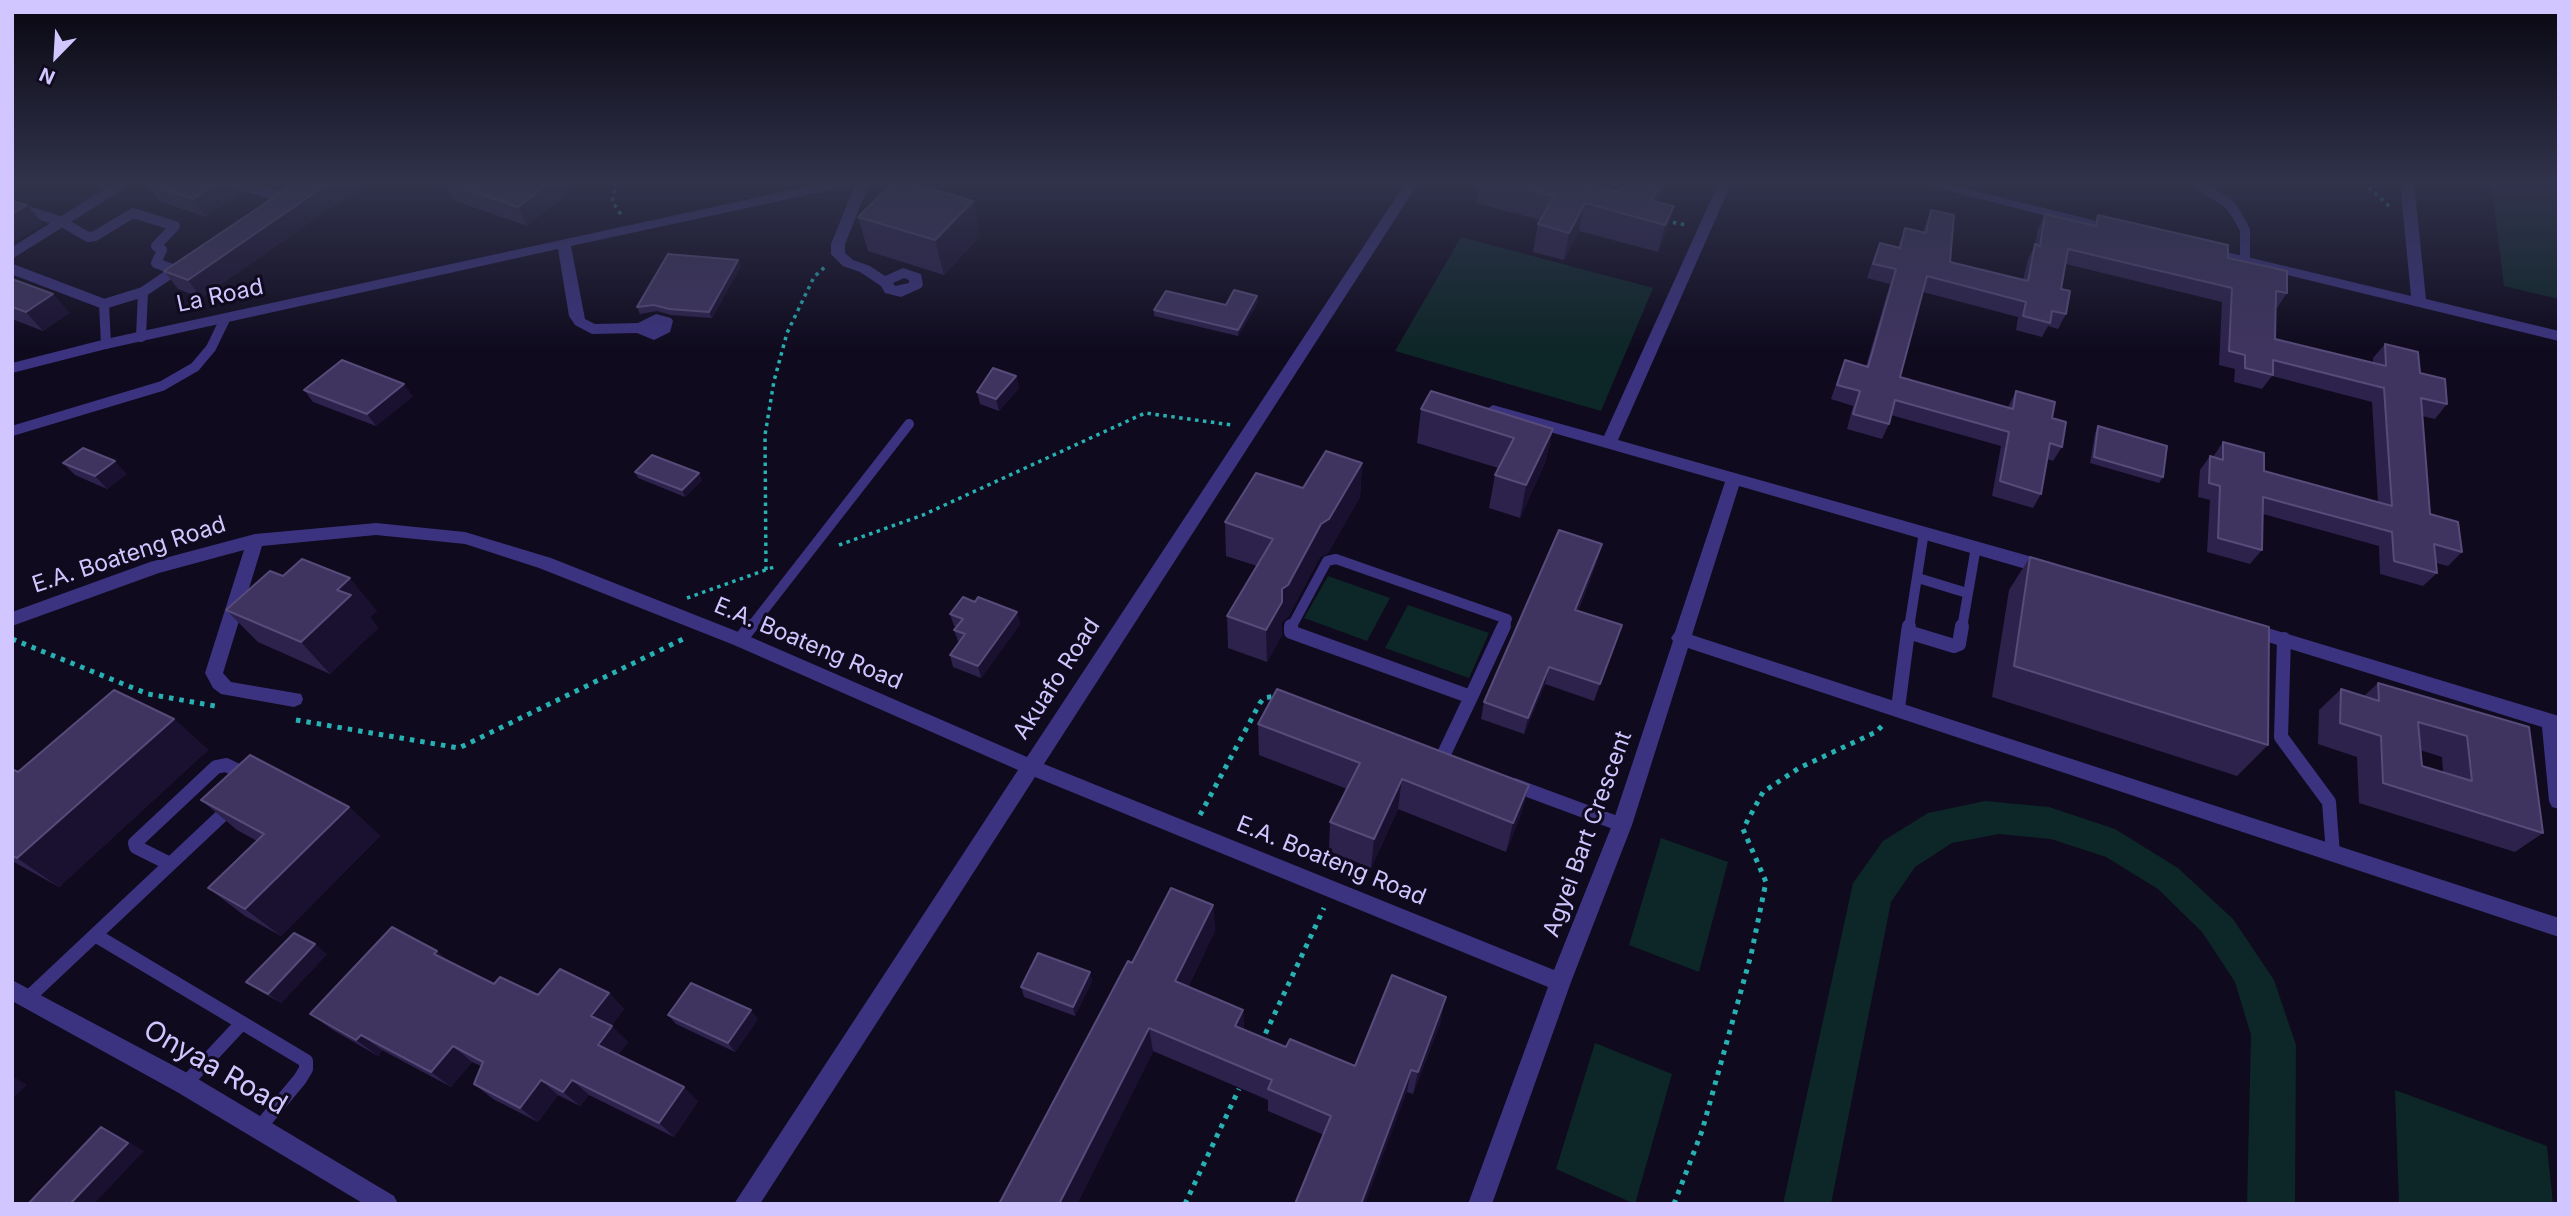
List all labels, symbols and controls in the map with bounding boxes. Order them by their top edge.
north arrow [21,21,91,91]
text: N [36,62,59,89]
street label: La Road [174,273,266,319]
street label: E.A. Boateng Road [29,511,229,599]
street label: E.A. Boateng Road [710,592,906,696]
street label: Akuafo Road [1008,613,1106,745]
street label: Agyei Bart Crescent [1538,727,1638,941]
street label: E.A. Boateng Road [1232,810,1430,912]
street label: Onyaa Road [137,1013,293,1123]

